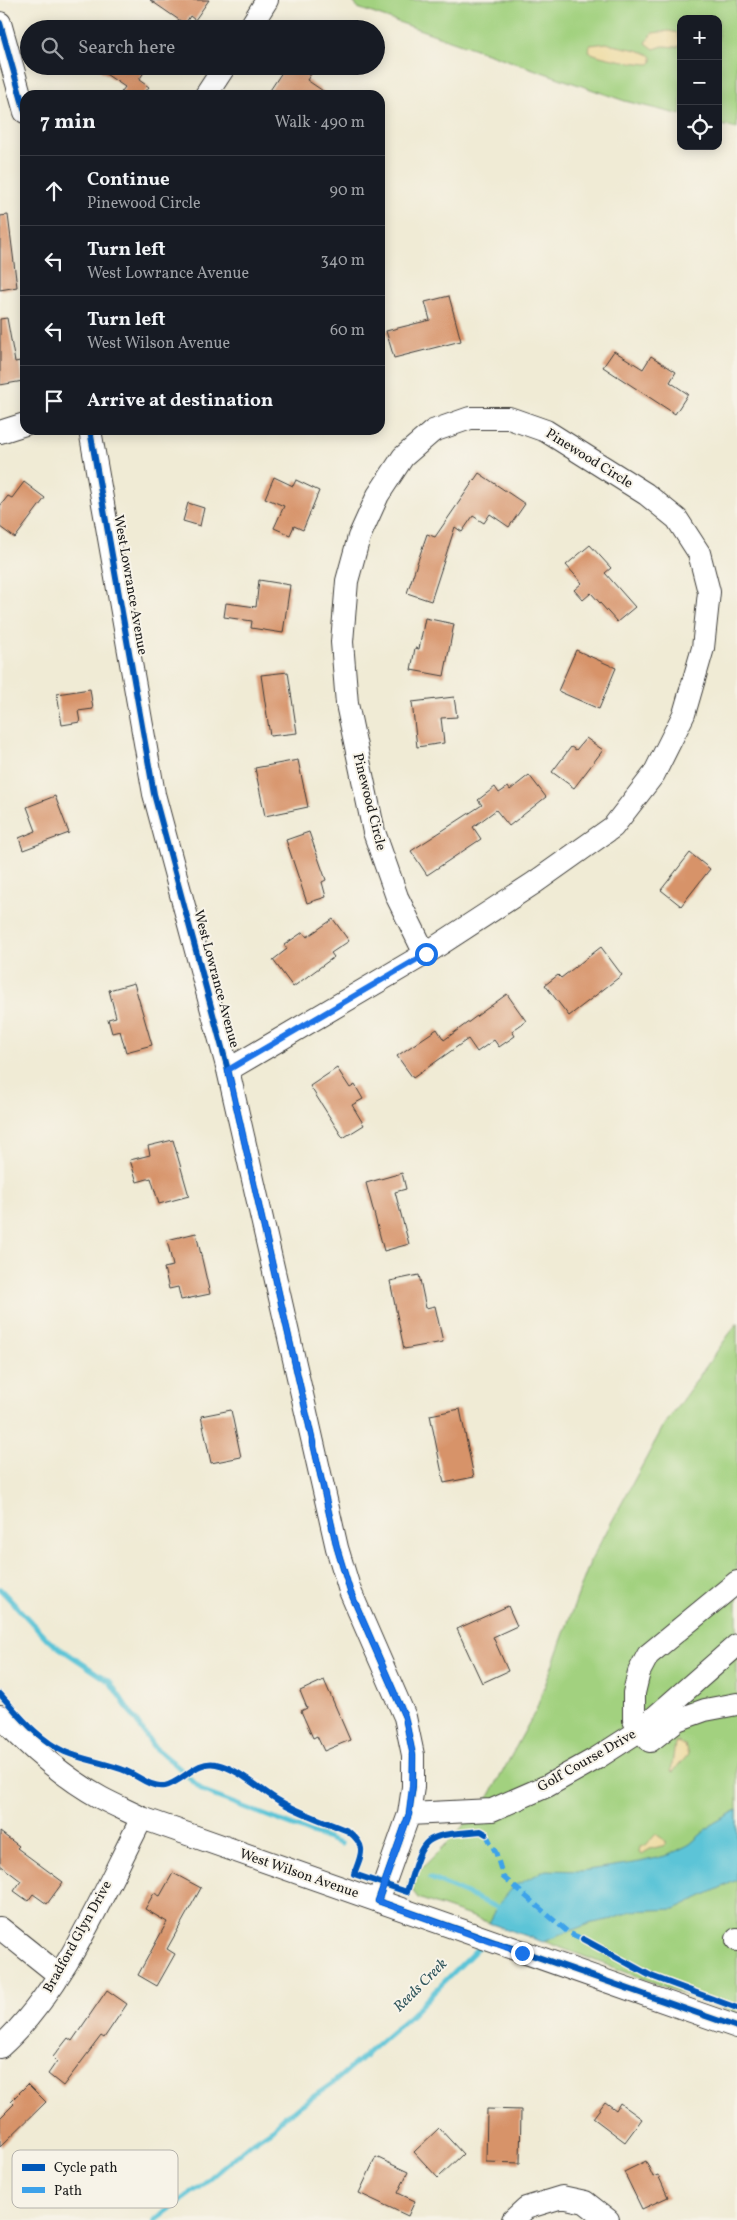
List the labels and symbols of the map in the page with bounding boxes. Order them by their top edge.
street label: Pinewood Circle [542,425,637,494]
street label: West Lowrance Avenue [108,513,152,657]
street label: Pinewood Circle [348,751,390,853]
street label: West Lowrance Avenue [188,908,244,1050]
route start [415,943,438,966]
street label: Golf Course Drive [534,1725,640,1797]
street label: West Wilson Avenue [237,1845,362,1903]
street label: Bradford Glyn Drive [39,1877,117,1997]
route end [511,1942,534,1965]
water label: Reeds Creek [389,1954,453,2018]
legend [12,2150,178,2208]
text: Cycle path [54,2159,118,2178]
text: Path [54,2182,82,2201]

